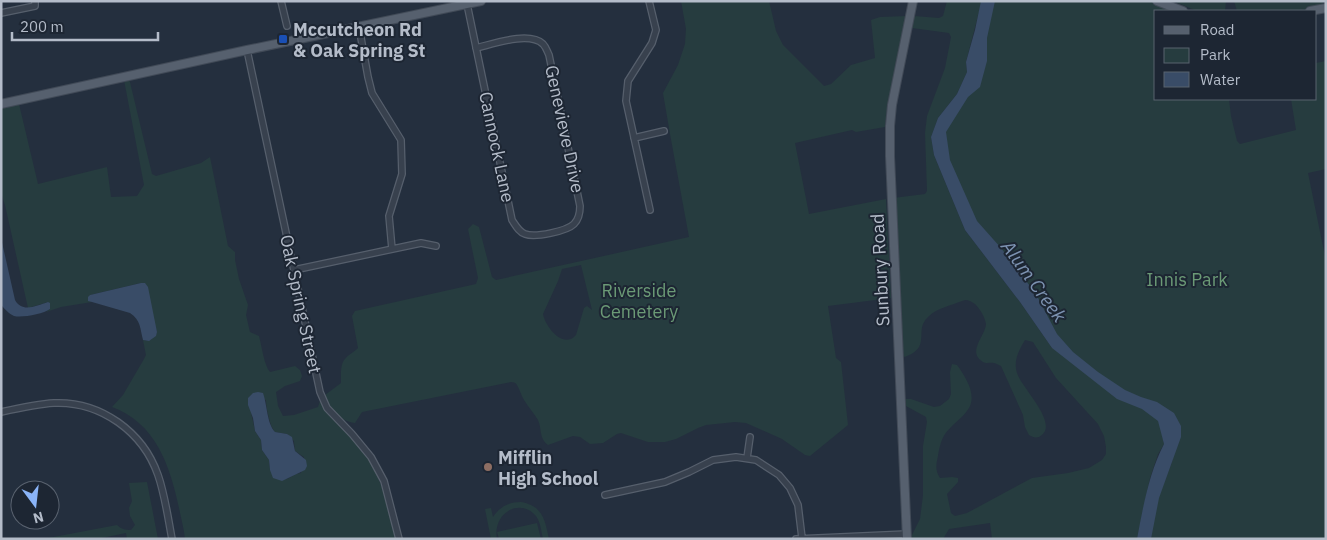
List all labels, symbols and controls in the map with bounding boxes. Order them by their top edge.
scale bar [12,10,159,42]
legend [1154,10,1317,100]
text: 200 m [20,17,64,36]
place label: Mccutcheon Rd & Oak Spring St [293,18,426,62]
text: Road [1200,20,1235,39]
marker: Mccutcheon Rd & Oak Spring St [277,33,289,45]
text: Park [1200,45,1230,64]
street label: Genevieve Drive [540,63,590,195]
text: Water [1200,70,1241,89]
street label: Cannock Lane [474,89,520,205]
street label: Sunbury Road [866,213,894,327]
street label: Oak Spring Street [275,232,327,376]
water label: Alum Creek [996,234,1072,328]
park label: Innis Park [1146,268,1228,291]
park label: Riverside Cemetery [600,279,678,323]
place label: Mifflin High School [498,446,599,490]
marker: Mifflin High School [482,461,494,473]
north arrow [10,480,60,530]
text: N [31,508,46,528]

